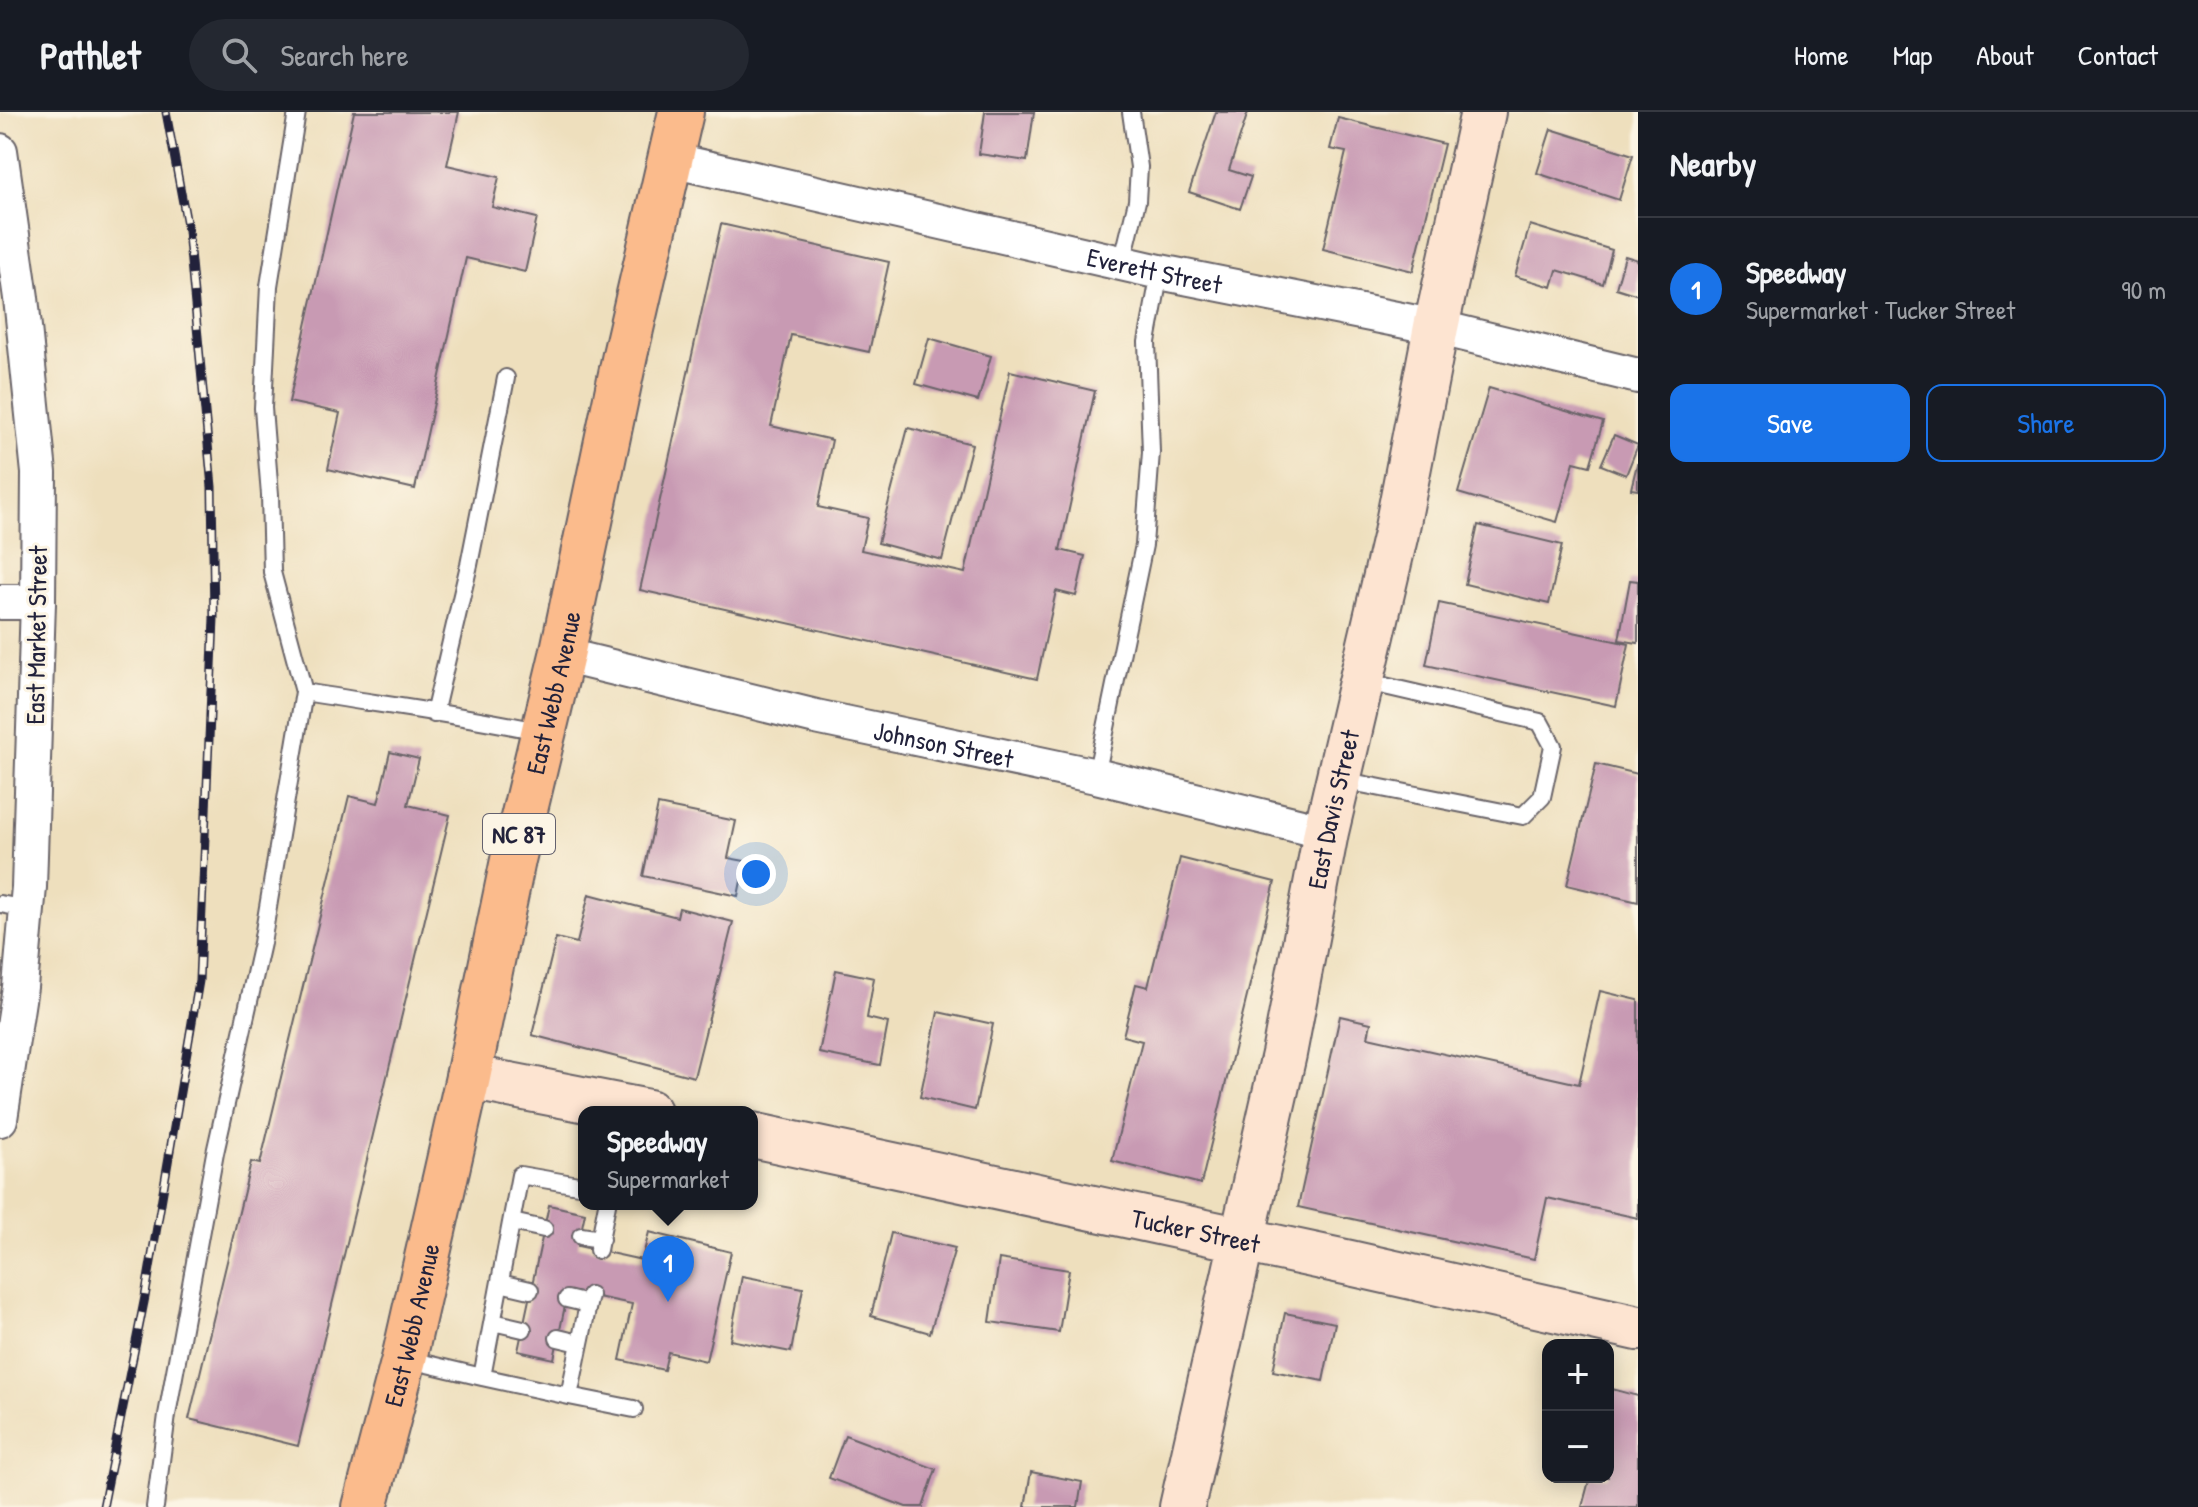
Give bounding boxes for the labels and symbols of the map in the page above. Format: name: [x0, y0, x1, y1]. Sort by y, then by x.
street label: Everett Street: [1084, 238, 1226, 302]
street label: East Market Street: [17, 544, 55, 725]
street label: East Webb Avenue: [517, 608, 588, 778]
street label: Johnson Street: [871, 712, 1018, 776]
street label: East Davis Street: [1298, 725, 1367, 892]
road number: NC 87: [483, 814, 555, 854]
your location: [736, 854, 776, 894]
street label: Tucker Street: [1129, 1199, 1264, 1261]
pin: 1: [642, 1236, 694, 1302]
street label: East Webb Avenue: [375, 1240, 447, 1410]

